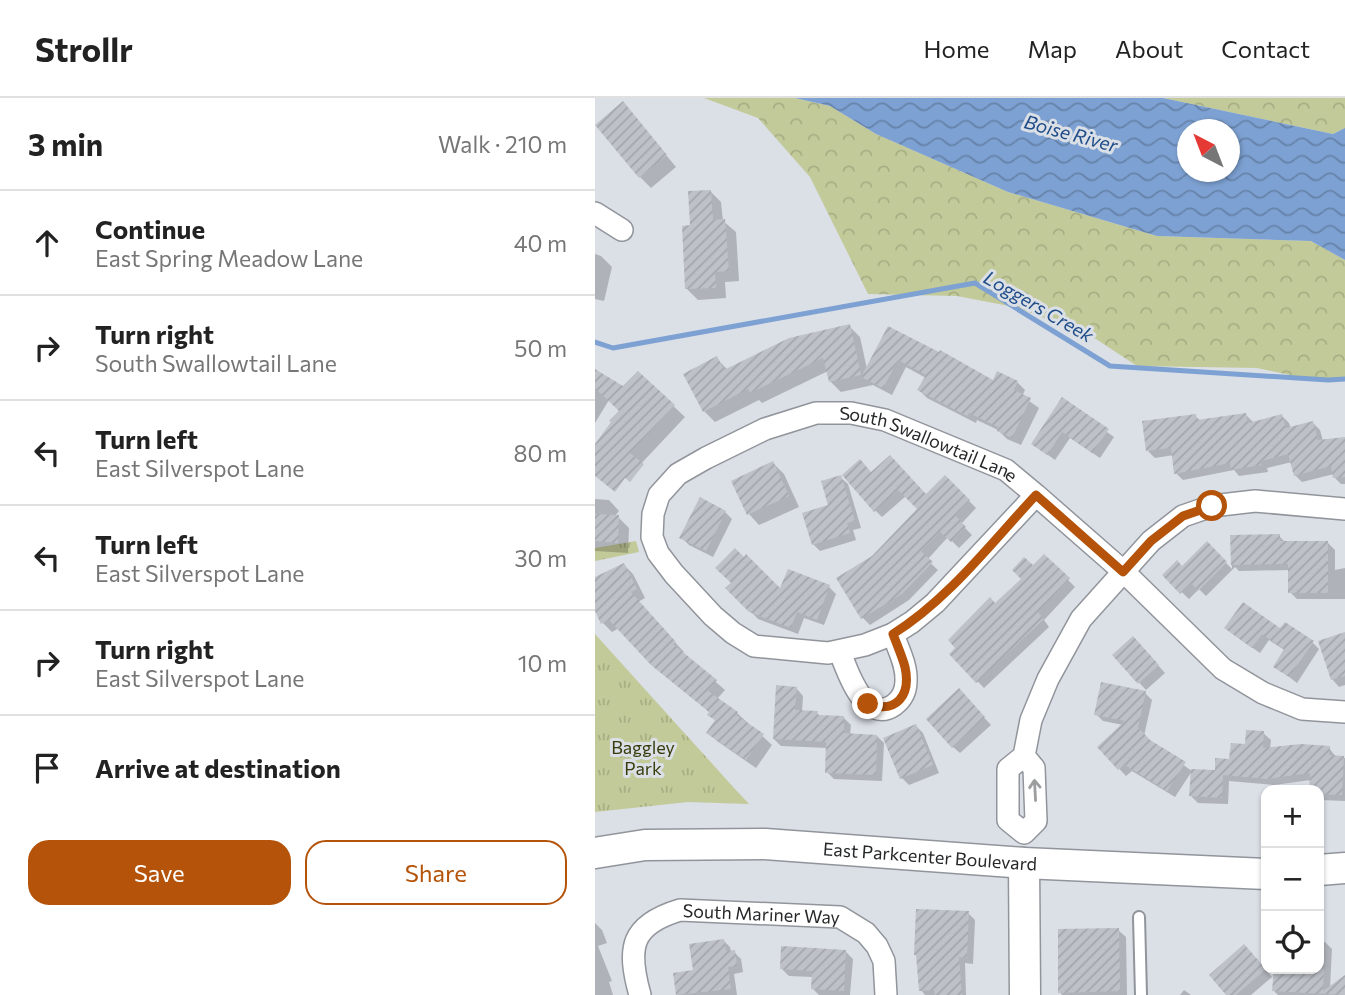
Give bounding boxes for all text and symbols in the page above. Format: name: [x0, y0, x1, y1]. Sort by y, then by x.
text: Strollr: [35, 28, 133, 69]
text: Home: [924, 34, 990, 63]
text: Map: [1028, 34, 1077, 63]
text: About: [1115, 34, 1183, 63]
text: Contact: [1221, 34, 1310, 63]
water label: Boise River: [1022, 110, 1122, 157]
north arrow: [1177, 119, 1240, 182]
text: 3 min: [28, 125, 103, 162]
text: Walk · 210 m: [438, 130, 567, 158]
text: Continue: [95, 213, 205, 244]
icon: ahead: [28, 224, 66, 262]
text: 40 m: [514, 229, 567, 257]
text: East Spring Meadow Lane: [95, 244, 363, 272]
water label: Loggers Creek: [980, 265, 1099, 347]
text: Turn right: [95, 318, 214, 349]
icon: right: [28, 329, 66, 367]
text: 50 m: [514, 334, 567, 362]
text: South Swallowtail Lane: [95, 349, 337, 377]
street label: South Swallowtail Lane: [839, 402, 1022, 486]
text: Turn left: [95, 423, 198, 454]
icon: left: [28, 434, 66, 472]
text: 80 m: [514, 439, 567, 467]
text: East Silverspot Lane: [95, 454, 304, 482]
route start: [1196, 490, 1227, 521]
text: Turn left: [95, 528, 198, 559]
icon: left: [28, 539, 66, 577]
text: 30 m: [514, 544, 567, 572]
text: East Silverspot Lane: [95, 559, 304, 587]
text: Turn right: [95, 633, 214, 664]
icon: right: [28, 644, 66, 682]
text: 10 m: [518, 649, 567, 677]
text: East Silverspot Lane: [95, 664, 304, 692]
route end: [852, 688, 883, 719]
park label: Baggley Park: [611, 736, 675, 779]
icon: arrive: [28, 749, 66, 787]
text: Arrive at destination: [95, 752, 341, 783]
one-way arrow: [1028, 778, 1041, 801]
map controls: [1261, 785, 1324, 974]
button: +: [1261, 785, 1324, 848]
street label: East Parkcenter Boulevard: [822, 837, 1037, 875]
button: Save: [28, 840, 291, 905]
button: Share: [305, 840, 567, 905]
button: −: [1261, 848, 1324, 911]
street label: South Mariner Way: [682, 899, 840, 928]
button: locate: [1261, 911, 1324, 974]

